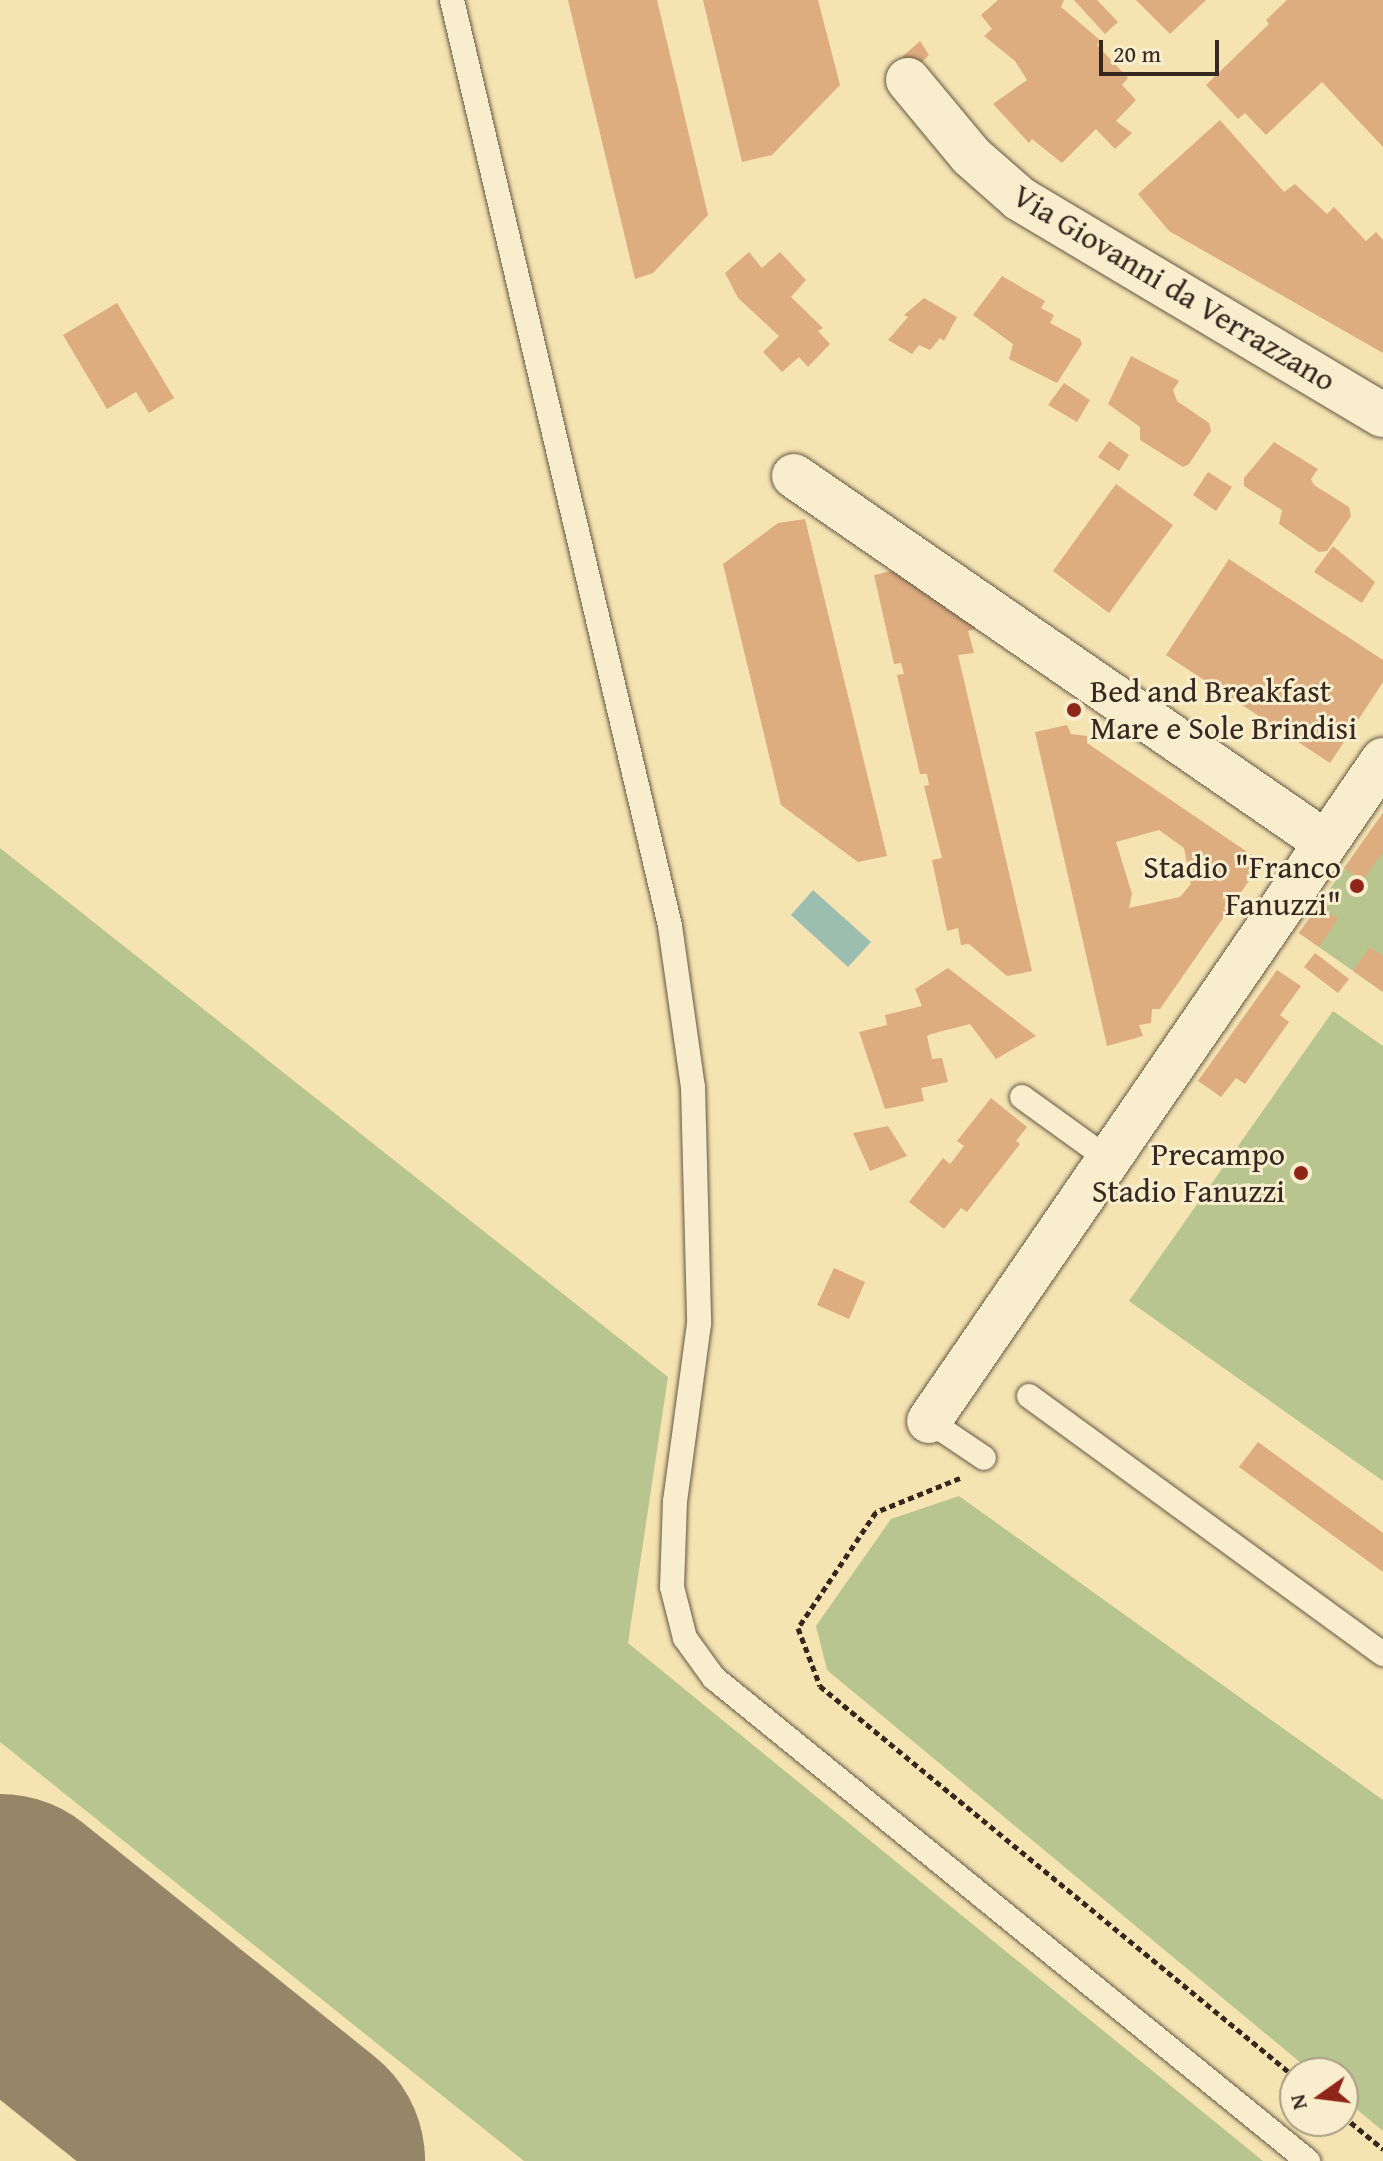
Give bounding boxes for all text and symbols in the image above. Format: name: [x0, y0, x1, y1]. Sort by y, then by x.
scale bar: [1103, 24, 1223, 74]
text: 20 m: [1113, 36, 1161, 71]
street label: Via Giovanni da Verrazzano: [1006, 176, 1342, 400]
place label: Bed and Breakfast Mare e Sole Brindisi: [1090, 673, 1357, 748]
marker: Bed and Breakfast Mare e Sole Brindisi: [1065, 701, 1083, 719]
place label: Stadio "Franco Fanuzzi": [1143, 849, 1341, 924]
marker: Stadio "Franco Fanuzzi": [1348, 877, 1366, 895]
place label: Precampo Stadio Fanuzzi: [1092, 1136, 1285, 1211]
marker: Precampo Stadio Fanuzzi: [1292, 1164, 1310, 1182]
north arrow: [1279, 2057, 1359, 2137]
text: N: [1280, 2091, 1315, 2113]

